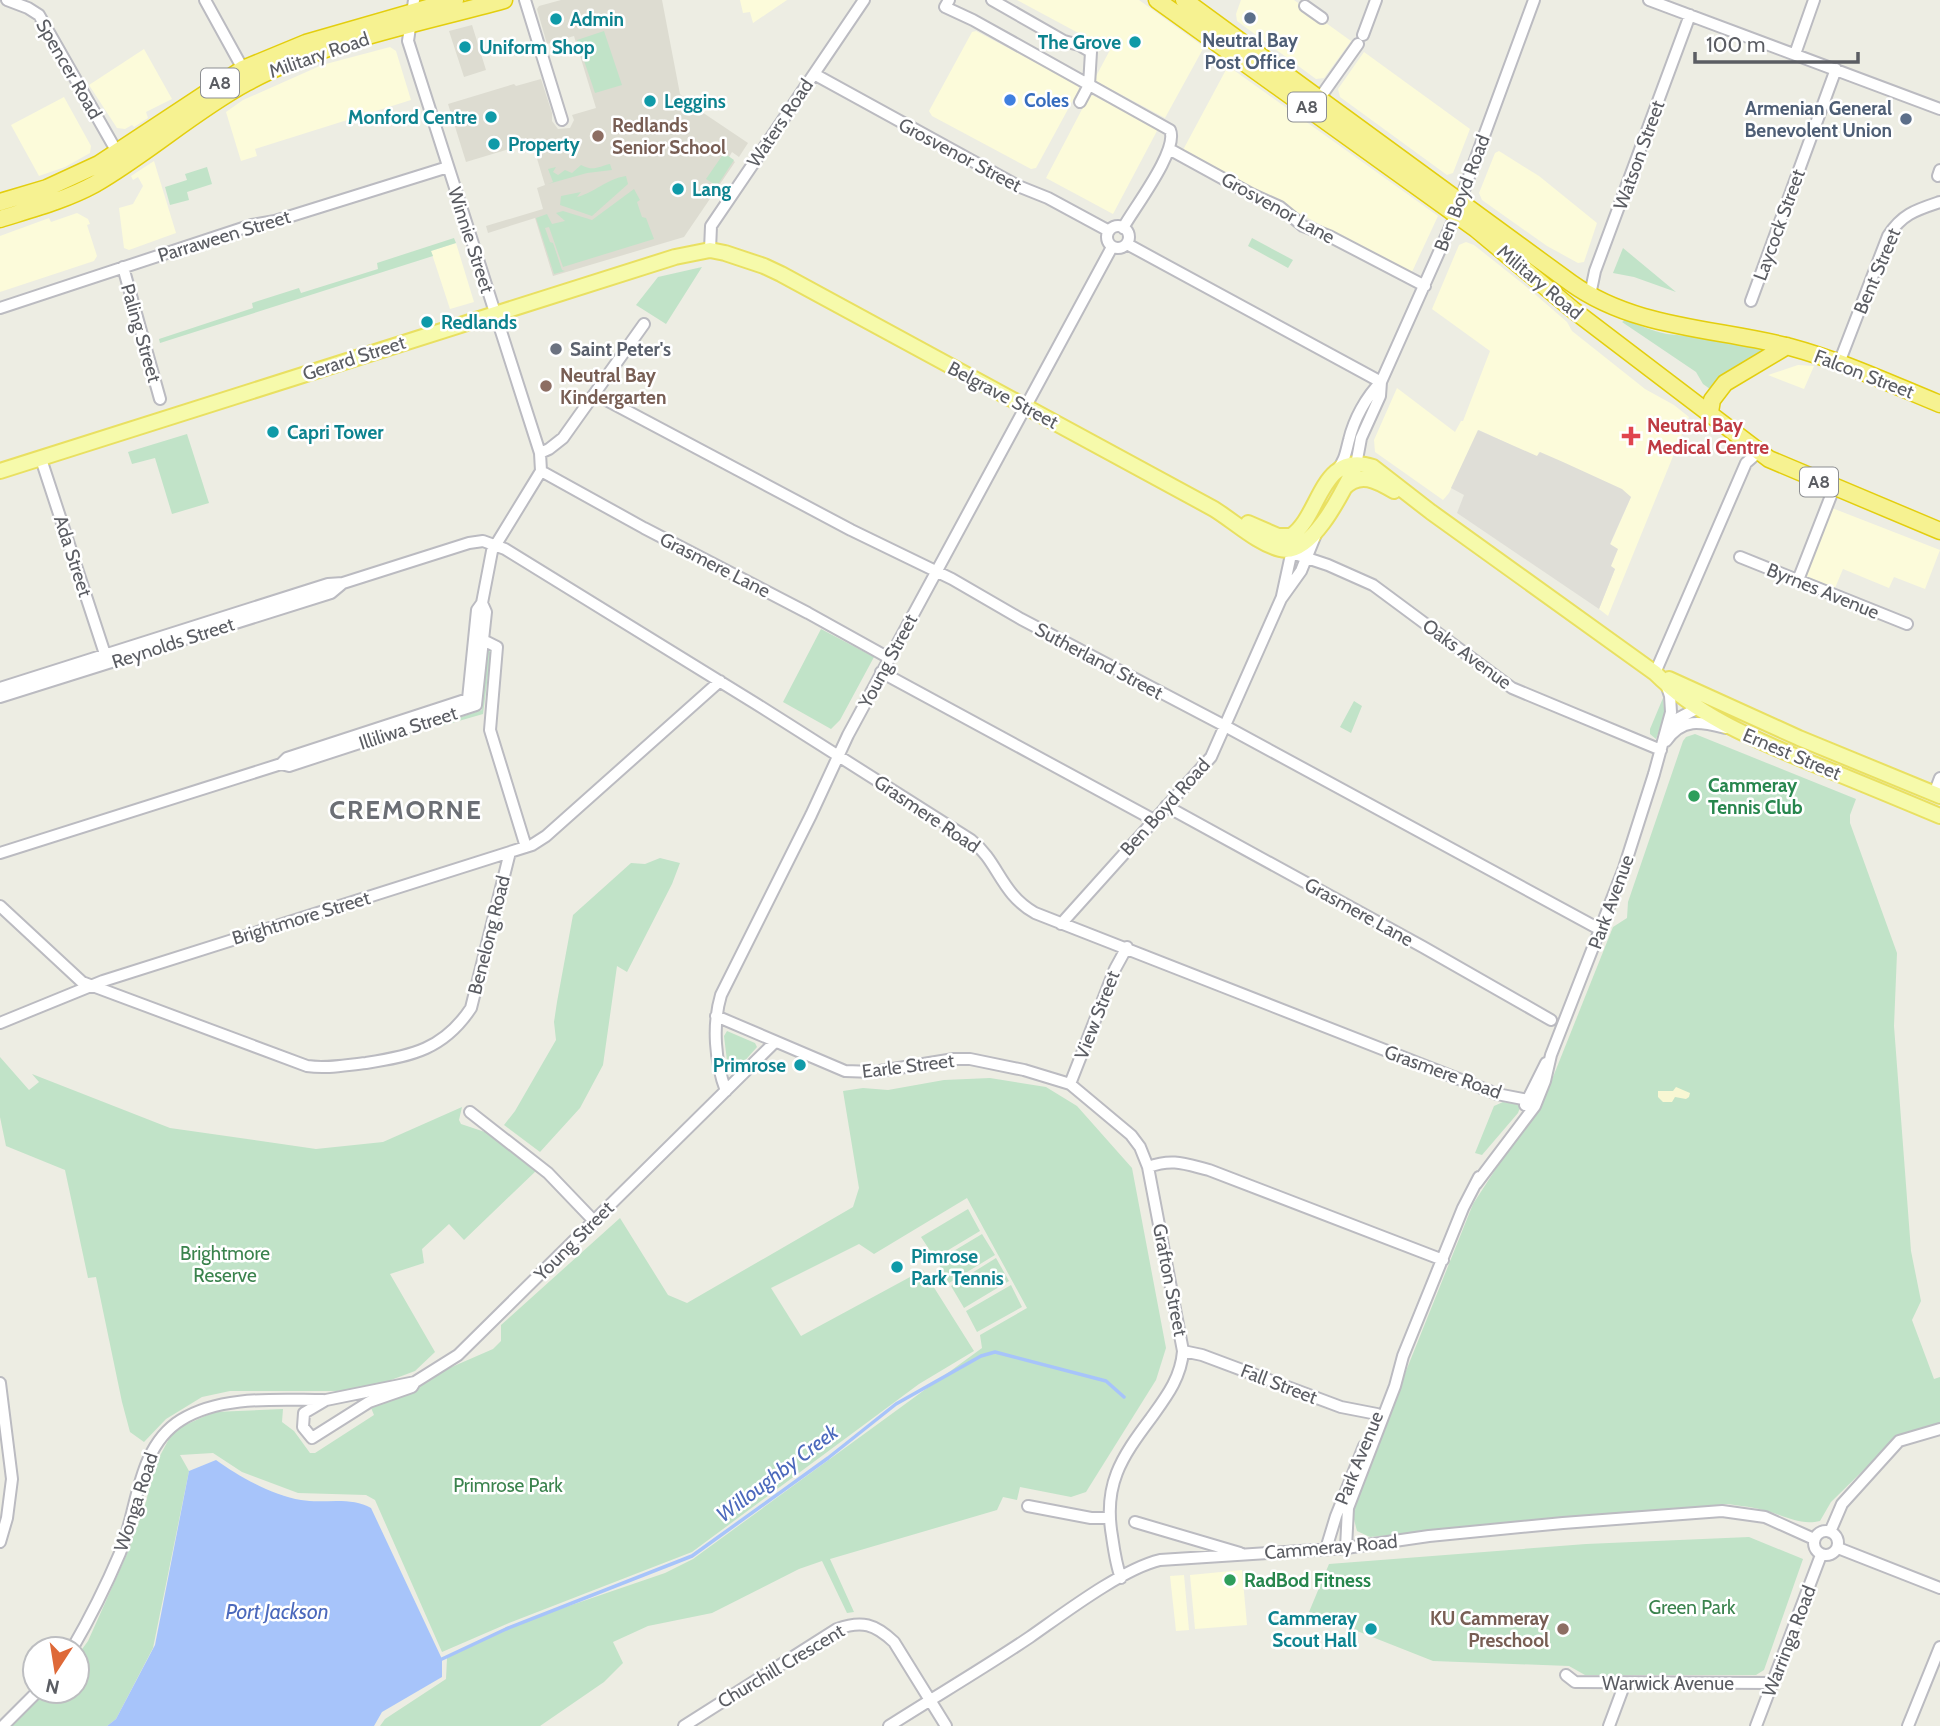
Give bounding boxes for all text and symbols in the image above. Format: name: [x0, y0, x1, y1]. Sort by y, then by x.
place label: Admin: [570, 8, 624, 31]
marker: Neutral Bay Post Office: [1242, 10, 1258, 26]
marker: Admin: [548, 11, 564, 27]
street label: Spencer Road: [31, 15, 107, 123]
scale bar: [1695, 21, 1858, 65]
street label: Military Road: [266, 27, 372, 83]
place label: Neutral Bay Post Office: [1202, 29, 1299, 74]
place label: The Grove: [1038, 31, 1121, 54]
text: 100 m: [1706, 32, 1765, 57]
marker: The Grove: [1127, 34, 1143, 50]
place label: Uniform Shop: [479, 36, 595, 59]
marker: Uniform Shop: [457, 39, 473, 55]
road number: A8: [201, 68, 239, 98]
street label: Waters Road: [742, 74, 818, 172]
place label: Coles: [1024, 89, 1069, 112]
place label: Leggins: [664, 90, 726, 113]
marker: Coles: [1002, 92, 1018, 108]
road number: A8: [1288, 92, 1326, 122]
marker: Leggins: [642, 93, 658, 109]
street label: Watson Street: [1609, 97, 1670, 213]
place label: Armenian General Benevolent Union: [1744, 97, 1892, 142]
place label: Monford Centre: [348, 106, 477, 129]
marker: Monford Centre: [483, 109, 499, 125]
marker: Armenian General Benevolent Union: [1898, 111, 1914, 127]
street label: Grosvenor Street: [895, 113, 1026, 197]
place label: Redlands Senior School: [612, 114, 726, 159]
marker: Redlands Senior School: [590, 128, 606, 144]
street label: Ben Boyd Road: [1429, 131, 1495, 255]
place label: Property: [508, 133, 581, 156]
marker: Property: [486, 136, 502, 152]
street label: Laycock Street: [1748, 166, 1810, 284]
street label: Grosvenor Lane: [1217, 167, 1339, 249]
place label: Lang: [692, 178, 731, 201]
marker: Lang: [670, 181, 686, 197]
street label: Winnie Street: [443, 184, 499, 296]
street label: Parraween Street: [155, 205, 294, 267]
street label: Bent Street: [1849, 224, 1906, 317]
street label: Military Road: [1493, 240, 1587, 324]
street label: Paling Street: [116, 281, 166, 385]
place label: Redlands: [441, 311, 517, 334]
marker: Redlands: [419, 314, 435, 330]
street label: Gerard Street: [300, 330, 409, 385]
place label: Saint Peter's: [570, 338, 671, 361]
marker: Saint Peter's: [548, 341, 564, 357]
street label: Falcon Street: [1811, 344, 1918, 404]
street label: Belgrave Street: [944, 356, 1063, 434]
place label: Neutral Bay Kindergarten: [560, 364, 666, 409]
marker: Neutral Bay Kindergarten: [538, 378, 554, 394]
place label: Neutral Bay Medical Centre: [1647, 414, 1769, 459]
place label: Capri Tower: [287, 421, 384, 444]
marker: Capri Tower: [265, 424, 281, 440]
marker: Neutral Bay Medical Centre: [1621, 426, 1641, 446]
road number: A8: [1800, 468, 1838, 496]
street label: Ada Street: [49, 512, 97, 600]
street label: Grasmere Lane: [656, 527, 774, 603]
street label: Byrnes Avenue: [1763, 558, 1883, 624]
street label: Young Street: [853, 610, 923, 713]
street label: Reynolds Street: [109, 612, 238, 674]
street label: Oaks Avenue: [1418, 614, 1516, 694]
street label: Sutherland Street: [1031, 618, 1167, 705]
street label: Illiliwa Street: [356, 701, 461, 755]
street label: Ernest Street: [1740, 723, 1845, 785]
street label: Ben Boyd Road: [1115, 754, 1215, 860]
street label: Grasmere Road: [870, 770, 984, 858]
place label: Cammeray Tennis Club: [1708, 774, 1803, 819]
marker: Cammeray Tennis Club: [1686, 788, 1702, 804]
district label: CREMORNE: [329, 794, 483, 826]
street label: Park Avenue: [1583, 851, 1639, 952]
street label: Benelong Road: [463, 873, 515, 997]
street label: Grasmere Lane: [1301, 873, 1418, 951]
street label: Brightmore Street: [229, 886, 373, 950]
street label: View Street: [1070, 967, 1125, 1063]
street label: Grasmere Road: [1381, 1040, 1505, 1104]
street label: Earle Street: [861, 1049, 956, 1083]
place label: Primrose: [713, 1054, 786, 1077]
marker: Primrose: [792, 1057, 808, 1073]
street label: Young Street: [529, 1196, 619, 1286]
street label: Grafton Street: [1148, 1222, 1192, 1339]
park label: Brightmore Reserve: [180, 1242, 270, 1287]
place label: Pimrose Park Tennis: [911, 1245, 1004, 1290]
marker: Pimrose Park Tennis: [889, 1259, 905, 1275]
street label: Fall Street: [1238, 1359, 1321, 1409]
street label: Park Avenue: [1330, 1408, 1388, 1508]
water label: Willoughby Creek: [711, 1419, 844, 1527]
street label: Wonga Road: [109, 1450, 163, 1554]
park label: Primrose Park: [453, 1474, 563, 1497]
street label: Cammeray Road: [1263, 1530, 1399, 1564]
place label: RadBod Fitness: [1244, 1569, 1371, 1592]
marker: RadBod Fitness: [1222, 1572, 1238, 1588]
street label: Warringa Road: [1757, 1582, 1821, 1700]
park label: Green Park: [1648, 1596, 1736, 1619]
water label: Port Jackson: [225, 1599, 329, 1624]
place label: Cammeray Scout Hall: [1268, 1607, 1358, 1652]
place label: KU Cammeray Preschool: [1430, 1607, 1550, 1652]
street label: Churchill Crescent: [713, 1619, 849, 1713]
marker: Cammeray Scout Hall: [1363, 1621, 1379, 1637]
marker: KU Cammeray Preschool: [1555, 1621, 1571, 1637]
north arrow: [21, 1635, 91, 1705]
street label: Warwick Avenue: [1602, 1672, 1734, 1695]
text: N: [44, 1673, 62, 1699]

